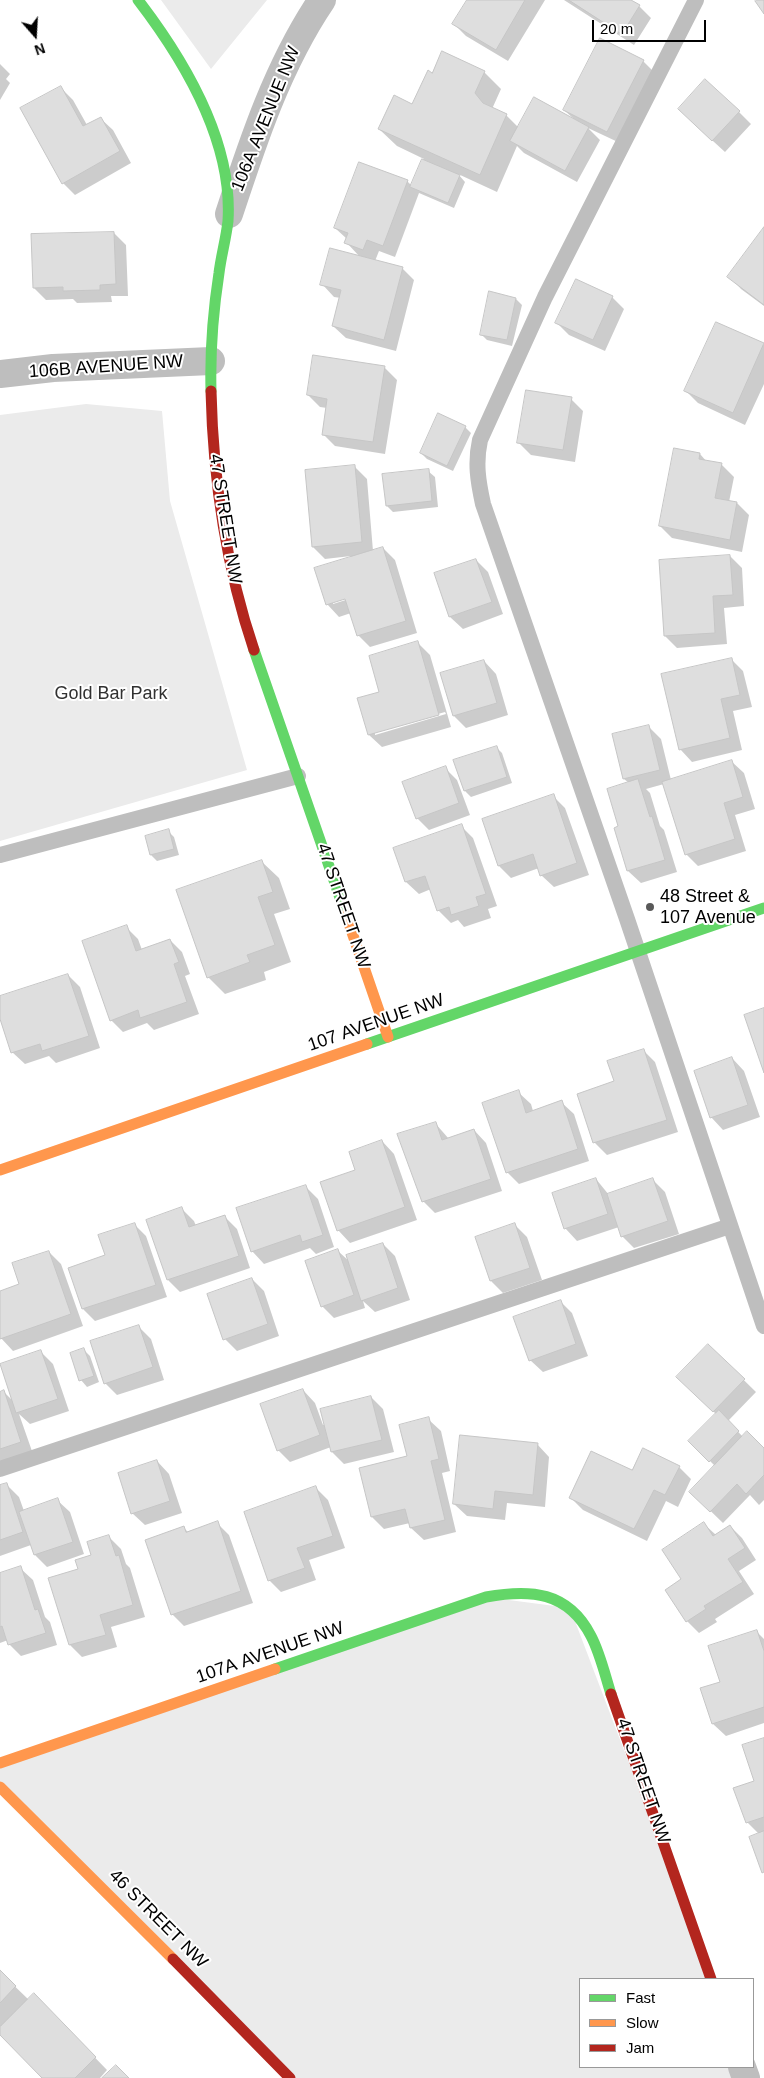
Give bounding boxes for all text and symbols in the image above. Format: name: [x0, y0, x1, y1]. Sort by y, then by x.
north arrow: [10, 10, 60, 60]
scale bar: [594, 10, 708, 42]
text: 20 m: [600, 20, 633, 37]
text: N: [32, 40, 47, 58]
street label: 106A AVENUE NW: [227, 43, 305, 195]
street label: 106B AVENUE NW: [28, 351, 184, 383]
street label: 47 STREET NW: [204, 453, 246, 585]
park label: Gold Bar Park: [54, 683, 168, 705]
street label: 47 STREET NW: [311, 841, 375, 971]
place label: 48 Street & 107 Avenue: [660, 886, 756, 929]
marker: 48 Street & 107 Avenue: [644, 901, 656, 913]
street label: 107 AVENUE NW: [305, 990, 447, 1056]
street label: 107A AVENUE NW: [193, 1618, 347, 1688]
street label: 47 STREET NW: [611, 1716, 675, 1846]
street label: 46 STREET NW: [104, 1865, 212, 1973]
legend: [579, 1978, 754, 2068]
text: Fast: [626, 1989, 655, 2006]
text: Slow: [626, 2014, 659, 2031]
text: Jam: [626, 2039, 654, 2056]

